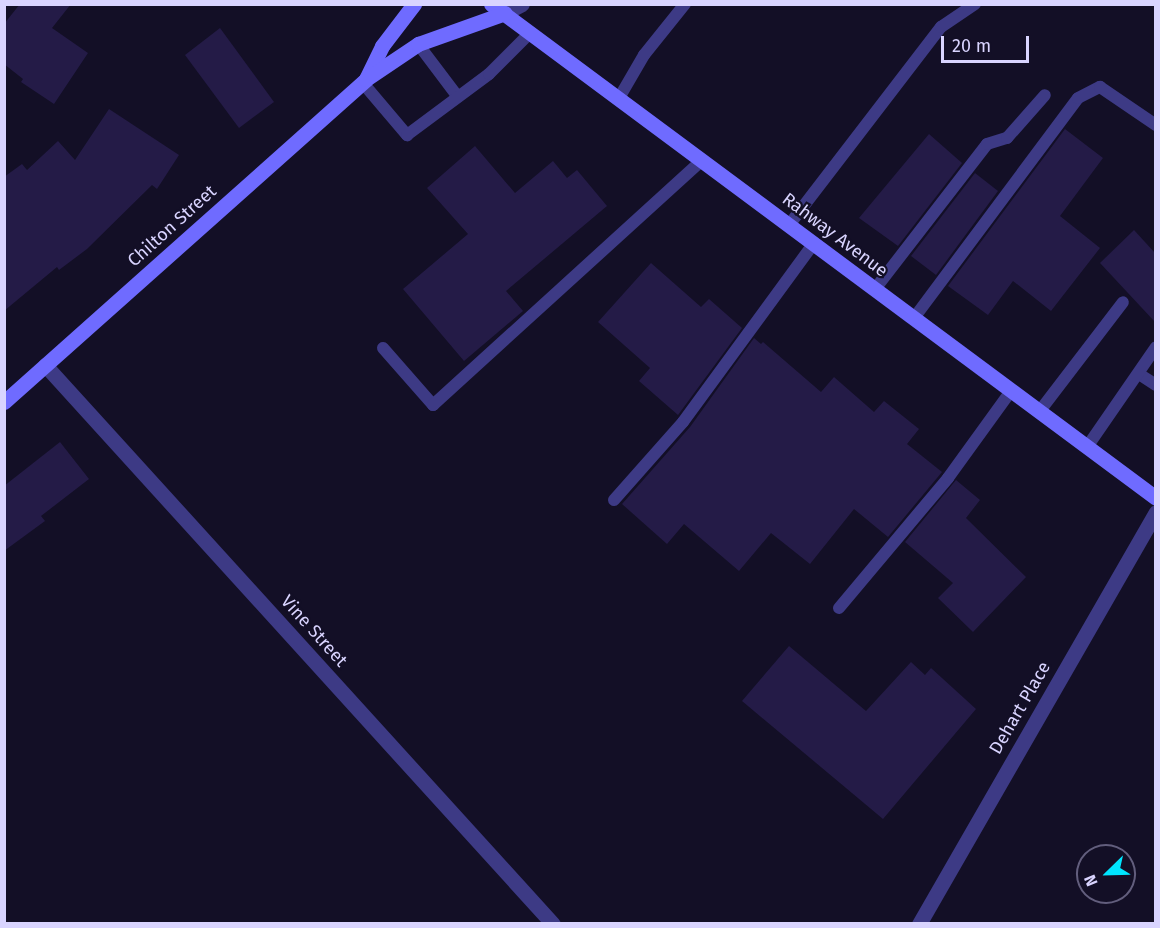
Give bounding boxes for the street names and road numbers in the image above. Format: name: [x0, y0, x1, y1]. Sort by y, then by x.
street label: Chilton Street: [123, 181, 221, 271]
street label: Rahway Avenue: [778, 188, 892, 282]
street label: Vine Street: [276, 591, 352, 671]
street label: Dehart Place: [985, 658, 1055, 758]

